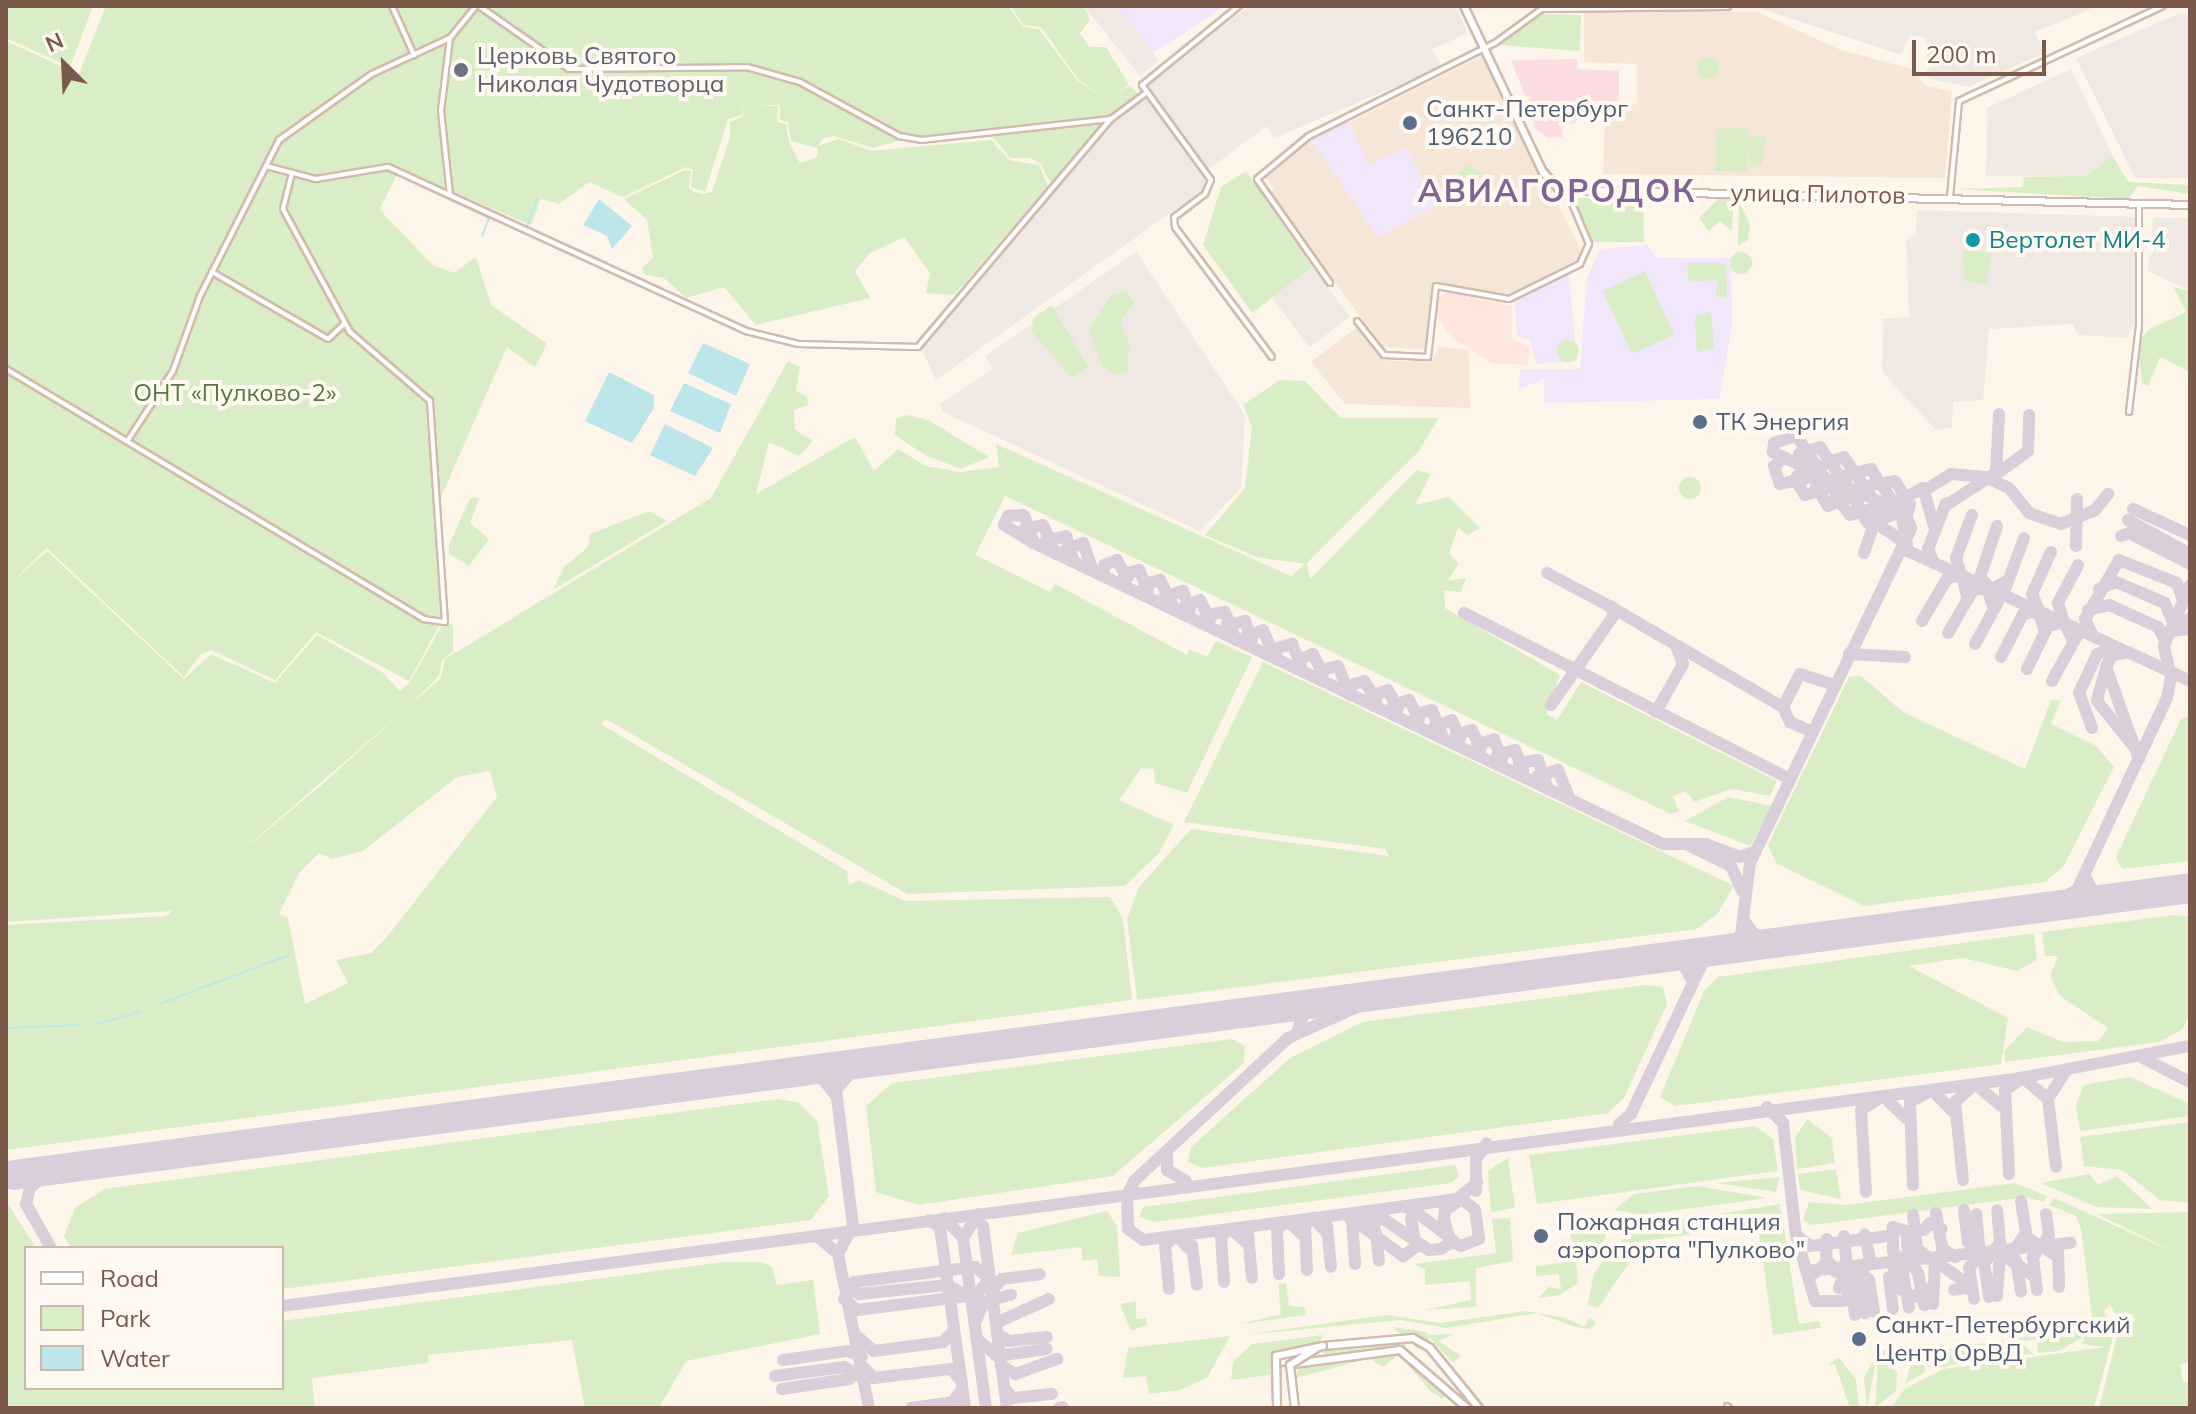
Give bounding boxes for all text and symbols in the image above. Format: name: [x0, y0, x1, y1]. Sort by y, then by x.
north arrow: [24, 24, 104, 104]
scale bar: [1916, 24, 2050, 74]
text: N: [41, 26, 68, 58]
text: 200 m: [1926, 39, 1997, 69]
place label: Церковь Святого Николая Чудотворца: [477, 42, 724, 98]
marker: Церковь Святого Николая Чудотворца: [452, 61, 470, 79]
place label: Санкт-Петербург 196210: [1426, 95, 1628, 151]
marker: Санкт-Петербург 196210: [1401, 114, 1419, 132]
district label: АВИАГОРОДОК: [1418, 171, 1696, 209]
street label: улица Пилотов: [1730, 178, 1906, 210]
place label: Вертолет МИ-4: [1989, 226, 2166, 254]
marker: Вертолет МИ-4: [1964, 231, 1982, 249]
park label: ОНТ «Пулково-2»: [134, 379, 336, 407]
place label: ТК Энергия: [1716, 408, 1850, 436]
marker: ТК Энергия: [1691, 413, 1709, 431]
place label: Пожарная станция аэропорта "Пулково": [1557, 1208, 1805, 1264]
marker: Пожарная станция аэропорта "Пулково": [1532, 1227, 1550, 1245]
legend: [24, 1246, 284, 1390]
text: Road: [100, 1263, 159, 1293]
text: Park: [100, 1303, 151, 1333]
place label: Санкт-Петербургский Центр ОрВД: [1875, 1311, 2130, 1367]
marker: Санкт-Петербургский Центр ОрВД: [1850, 1330, 1868, 1348]
text: Water: [100, 1343, 170, 1373]

